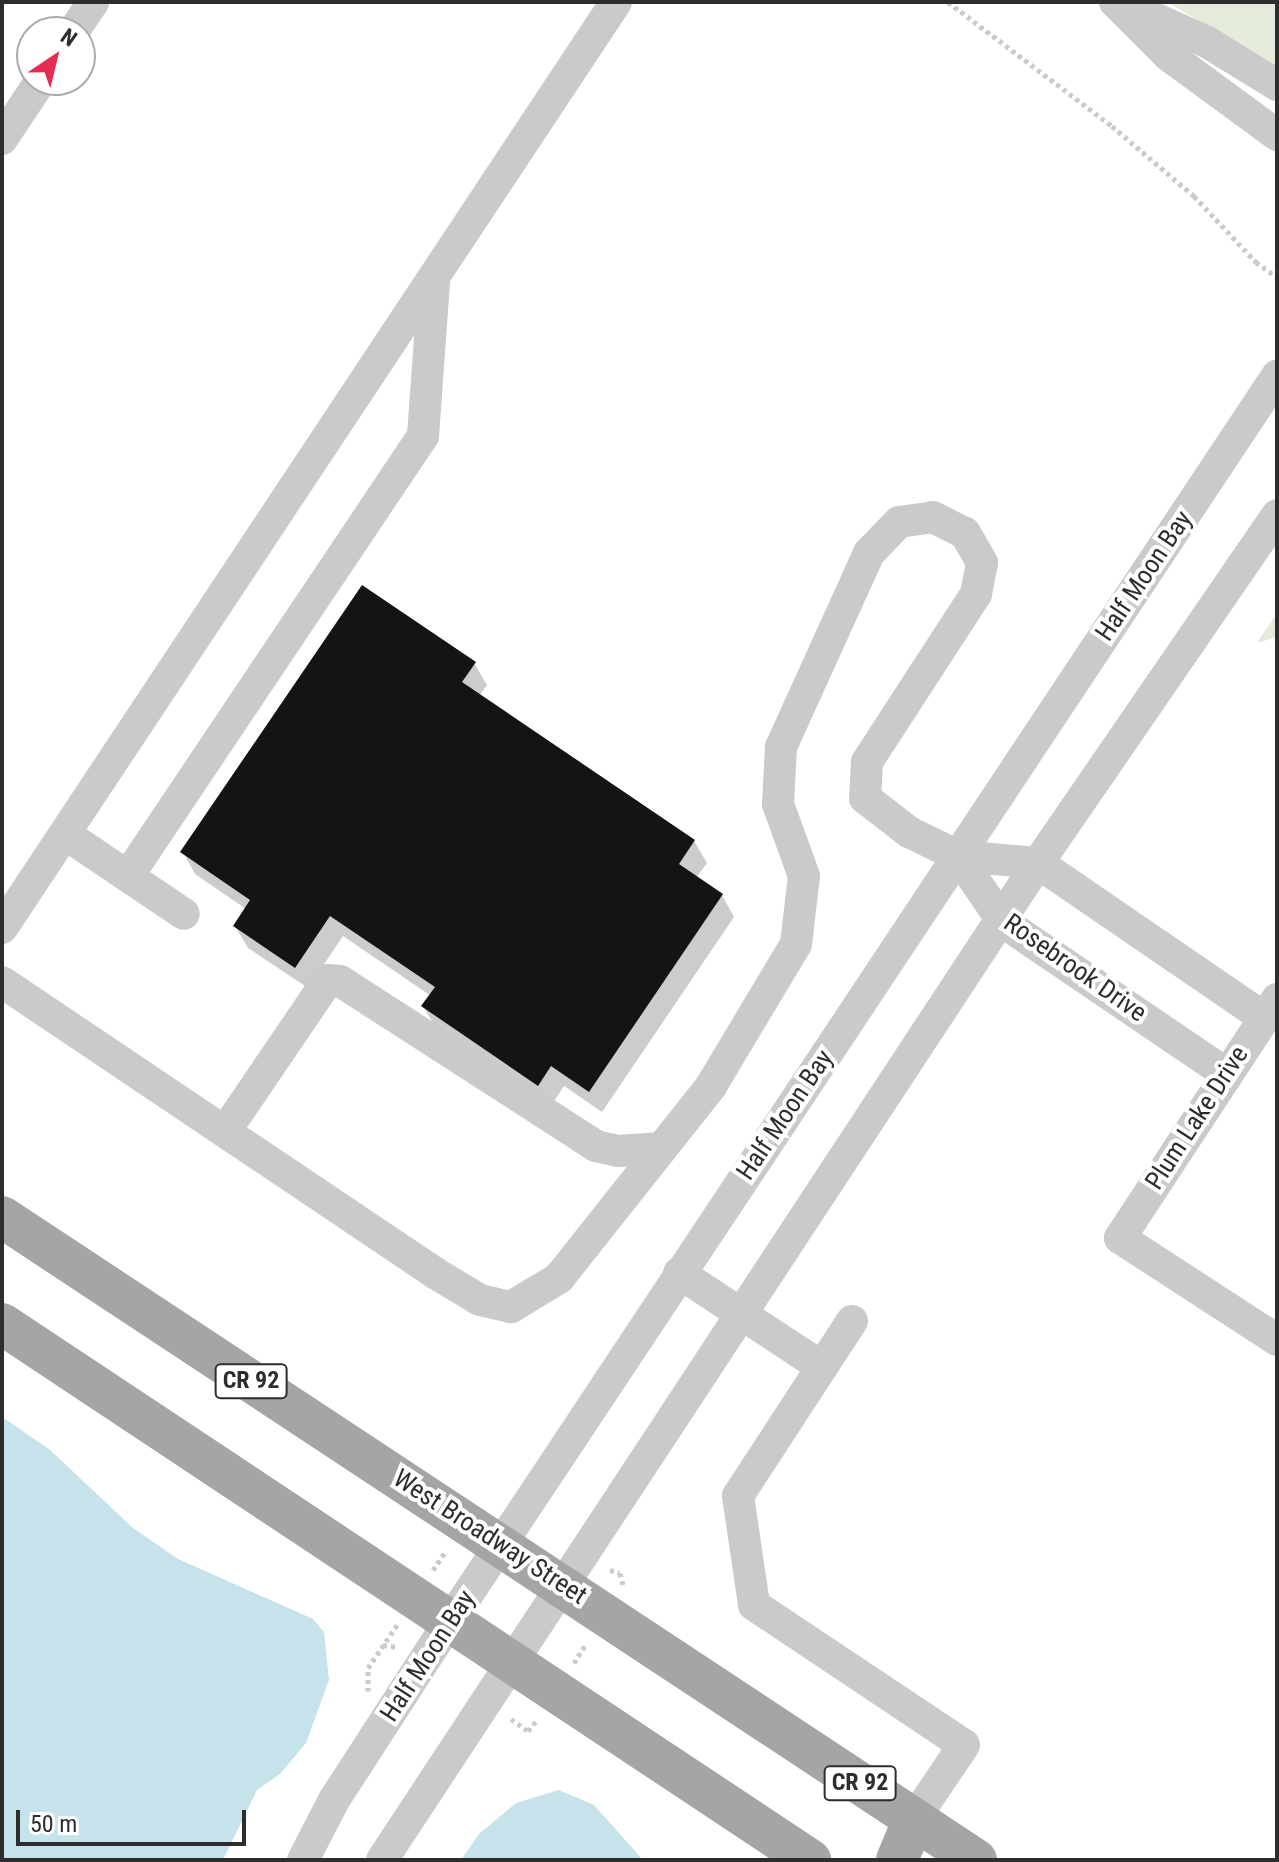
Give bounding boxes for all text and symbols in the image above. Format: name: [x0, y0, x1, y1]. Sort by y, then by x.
north arrow: [16, 16, 96, 96]
text: N: [56, 23, 82, 52]
street label: Half Moon Bay: [1089, 505, 1199, 647]
street label: Rosebrook Drive: [998, 907, 1152, 1029]
street label: Plum Lake Drive: [1139, 1040, 1255, 1196]
street label: Half Moon Bay: [730, 1044, 840, 1186]
road number: CR 92: [213, 1361, 289, 1401]
street label: West Broadway Street: [387, 1463, 593, 1611]
street label: Half Moon Bay: [374, 1584, 482, 1728]
road number: CR 92: [822, 1763, 898, 1803]
scale bar: [20, 1794, 250, 1844]
text: 50 m: [30, 1810, 77, 1838]

